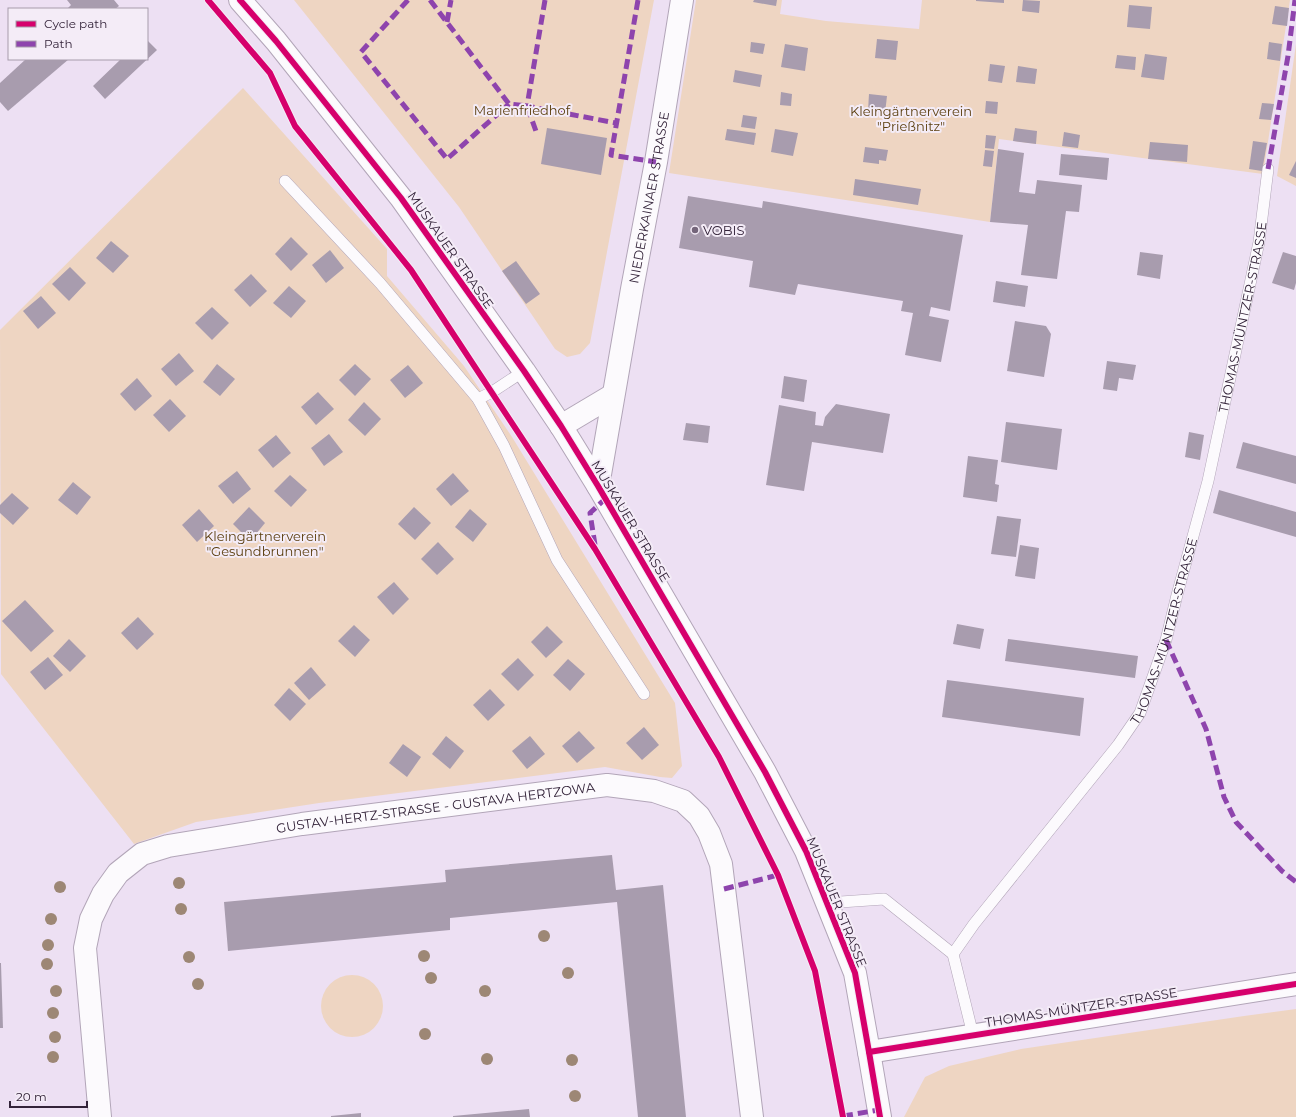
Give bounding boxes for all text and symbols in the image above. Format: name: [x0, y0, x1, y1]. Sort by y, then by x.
legend: [8, 8, 148, 60]
text: Cycle path: [44, 16, 107, 31]
text: Path: [44, 36, 73, 51]
park label: Marienfriedhof: [474, 102, 571, 118]
park label: Kleingärtnerverein "Prießnitz": [850, 103, 972, 134]
street label: NIEDERKAINAER STRASSE: [625, 110, 672, 285]
street label: MUSKAUER STRASSE: [405, 188, 497, 312]
street label: THOMAS-MÜNTZER-STRASSE: [1215, 221, 1269, 414]
place label: VOBIS: [703, 222, 744, 238]
marker: VOBIS: [690, 225, 700, 235]
street label: MUSKAUER STRASSE: [588, 457, 674, 585]
park label: Kleingärtnerverein "Gesundbrunnen": [204, 528, 326, 559]
street label: THOMAS-MÜNTZER-STRASSE: [1127, 536, 1200, 727]
street label: GUSTAV-HERTZ-STRASSE - GUSTAVA HERTZOWA: [275, 779, 597, 836]
street label: MUSKAUER STRASSE: [803, 834, 871, 970]
street label: THOMAS-MÜNTZER-STRASSE: [984, 984, 1178, 1030]
scale bar: [10, 1083, 87, 1109]
text: 20 m: [16, 1089, 47, 1104]

